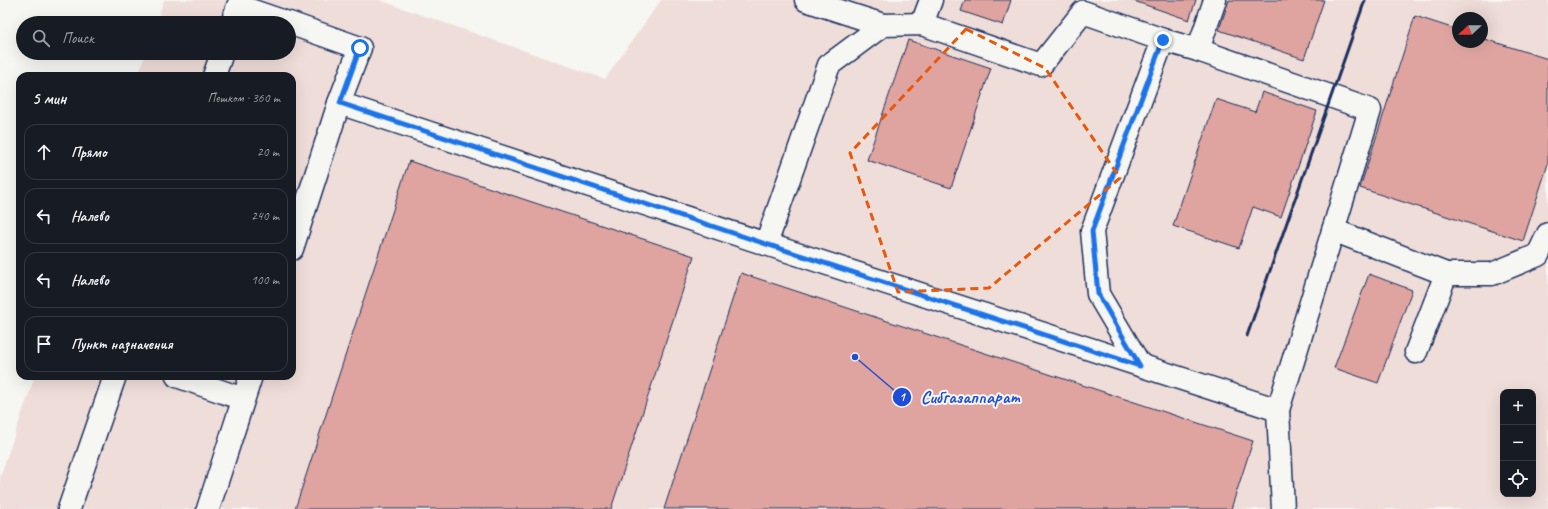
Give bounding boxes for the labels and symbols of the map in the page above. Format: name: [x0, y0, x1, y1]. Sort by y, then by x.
north arrow: [1452, 12, 1488, 48]
route end: [1154, 31, 1172, 49]
route start: [351, 39, 369, 57]
callout: Сибгазаппарат: [892, 382, 1027, 412]
text: Сибгазаппарат: [921, 386, 1021, 408]
text: 1: [899, 389, 906, 405]

